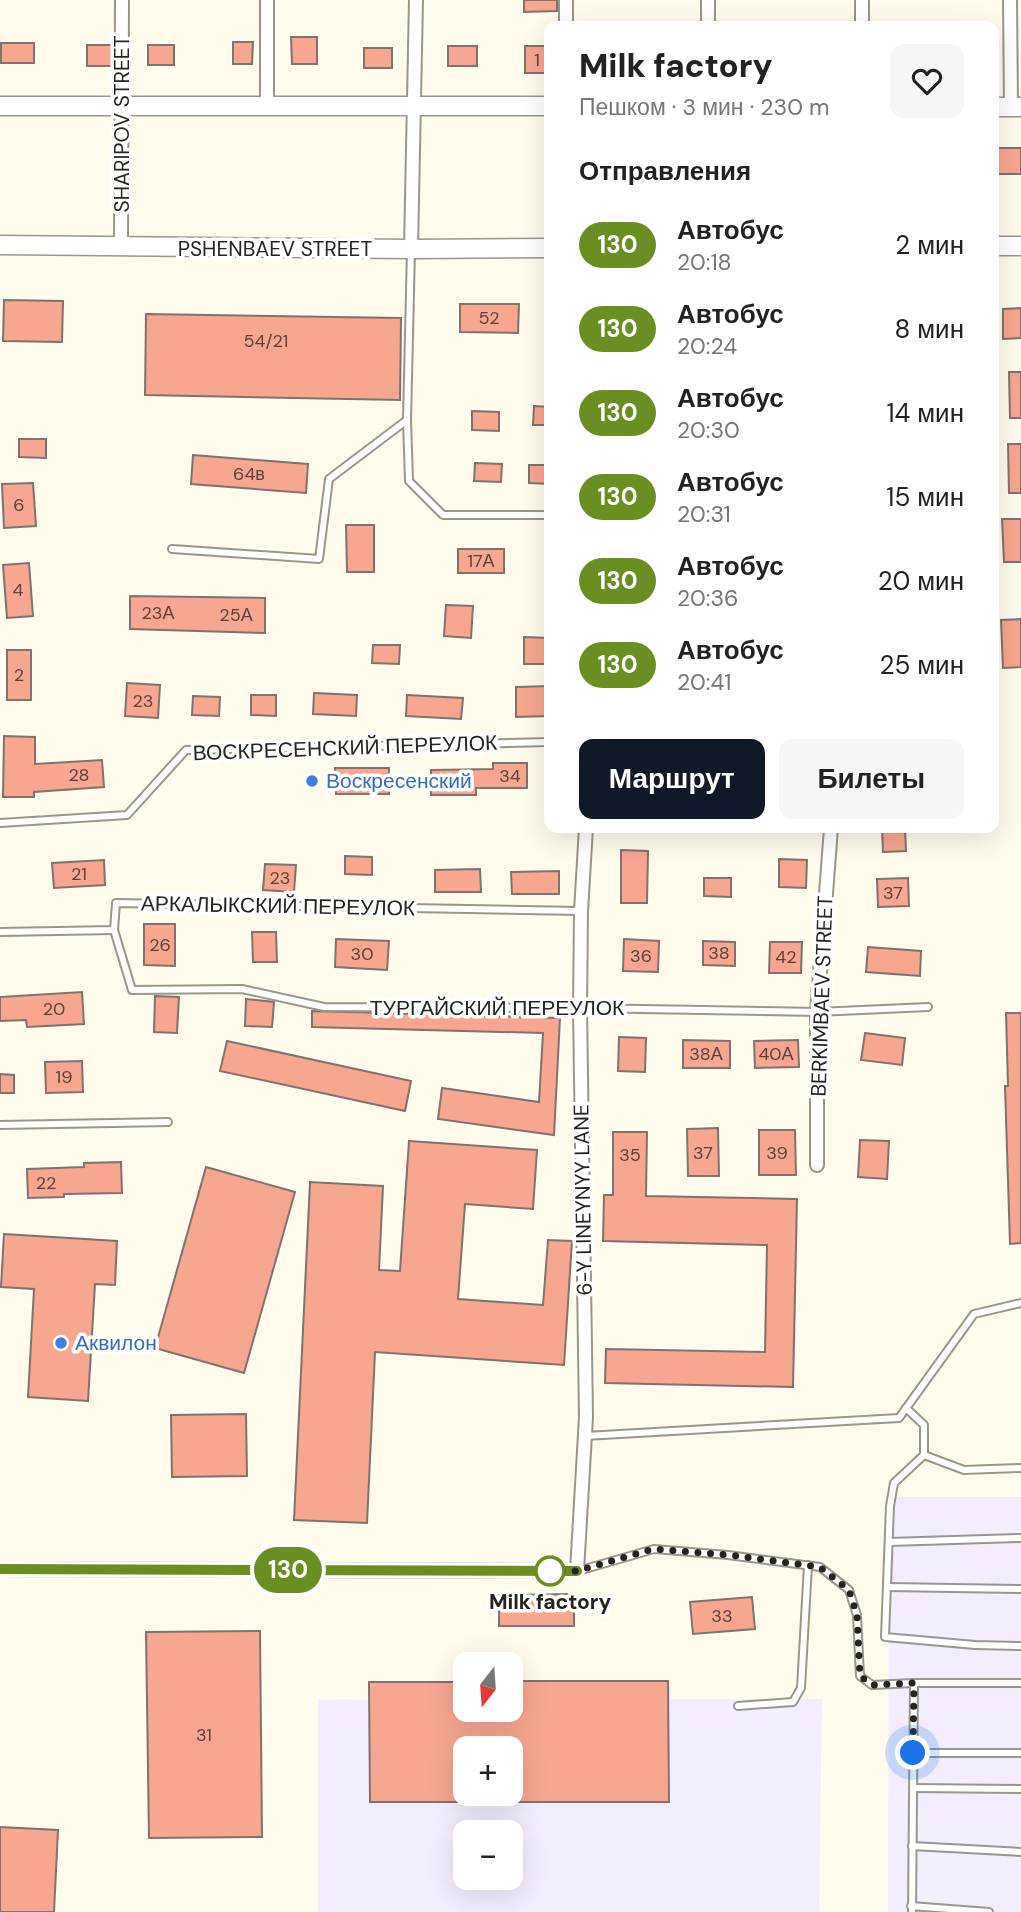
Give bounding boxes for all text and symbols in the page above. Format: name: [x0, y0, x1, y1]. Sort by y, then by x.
street label: SHARIPOV STREET: [108, 35, 136, 212]
text: Milk factory: [579, 44, 773, 87]
button: heart: [890, 44, 964, 118]
house number: 1: [534, 48, 540, 72]
text: Пешком · 3 мин · 230 m: [579, 92, 830, 122]
text: Отправления: [579, 154, 751, 188]
text: Автобус: [677, 213, 784, 247]
text: 2 мин: [895, 228, 964, 262]
text: 130: [597, 229, 638, 260]
street label: PSHENBAEV STREET: [178, 235, 372, 263]
text: 20:18: [677, 247, 732, 277]
text: Автобус: [677, 297, 784, 331]
house number: 52: [478, 306, 500, 330]
text: 8 мин: [895, 312, 964, 346]
text: 130: [597, 313, 638, 344]
house number: 54/21: [244, 329, 288, 353]
text: 20:24: [677, 331, 737, 361]
text: Автобус: [677, 381, 784, 415]
text: 14 мин: [886, 396, 964, 430]
text: 130: [597, 397, 638, 428]
text: 20:30: [677, 415, 740, 445]
house number: 64в: [233, 462, 265, 486]
text: Автобус: [677, 465, 784, 499]
text: 15 мин: [886, 480, 964, 514]
text: 130: [597, 481, 638, 512]
house number: 6: [13, 493, 25, 517]
text: 20:31: [677, 499, 731, 529]
house number: 17А: [467, 549, 495, 573]
text: Автобус: [677, 549, 784, 583]
text: 20 мин: [878, 564, 964, 598]
text: 130: [597, 565, 638, 596]
house number: 4: [13, 578, 24, 602]
text: 20:36: [677, 583, 738, 613]
house number: 23А: [141, 601, 175, 625]
house number: 25А: [219, 603, 253, 627]
text: Автобус: [677, 633, 784, 667]
text: 25 мин: [879, 648, 964, 682]
text: 130: [597, 649, 638, 680]
house number: 2: [14, 663, 24, 687]
text: 20:41: [677, 667, 732, 697]
house number: 23: [132, 689, 154, 713]
street label: ВОСКРЕСЕНСКИЙ ПЕРЕУЛОК: [192, 729, 498, 767]
button: Маршрут: [579, 739, 765, 819]
button: Билеты: [779, 739, 964, 819]
house number: 28: [68, 763, 90, 787]
house number: 34: [499, 764, 521, 788]
place label: Воскресенский: [326, 767, 472, 795]
marker: Воскресенский: [304, 773, 320, 789]
house number: 21: [71, 862, 87, 886]
house number: 23: [269, 866, 291, 890]
house number: 37: [883, 881, 903, 905]
street label: АРКАЛЫКСКИЙ ПЕРЕУЛОК: [141, 890, 416, 922]
street label: BERKIMBAEV STREET: [804, 895, 840, 1097]
house number: 26: [149, 933, 171, 957]
house number: 38: [708, 941, 730, 965]
house number: 30: [351, 942, 373, 966]
house number: 36: [630, 944, 652, 968]
house number: 42: [775, 945, 797, 969]
street label: ТУРГАЙСКИЙ ПЕРЕУЛОК: [370, 994, 625, 1022]
house number: 20: [43, 997, 65, 1021]
house number: 38А: [689, 1042, 723, 1066]
house number: 40А: [758, 1042, 794, 1066]
house number: 19: [56, 1065, 72, 1089]
street label: 6-Y LINEYNYY LANE: [567, 1104, 599, 1296]
house number: 37: [693, 1141, 713, 1165]
house number: 39: [766, 1141, 788, 1165]
house number: 35: [619, 1143, 641, 1167]
house number: 22: [36, 1171, 56, 1195]
place label: Аквилон: [75, 1329, 157, 1357]
marker: Аквилон: [53, 1335, 69, 1351]
line badge: 130: [248, 1547, 328, 1593]
text: 130: [268, 1554, 308, 1585]
marker: Milk factory: [535, 1556, 565, 1586]
place label: Milk factory: [489, 1588, 611, 1616]
house number: 33: [711, 1604, 733, 1628]
north arrow: [453, 1652, 523, 1722]
map controls: [453, 1652, 523, 1890]
house number: 31: [196, 1723, 212, 1747]
your location: [895, 1735, 930, 1770]
button: +: [453, 1736, 523, 1806]
button: −: [453, 1820, 523, 1890]

